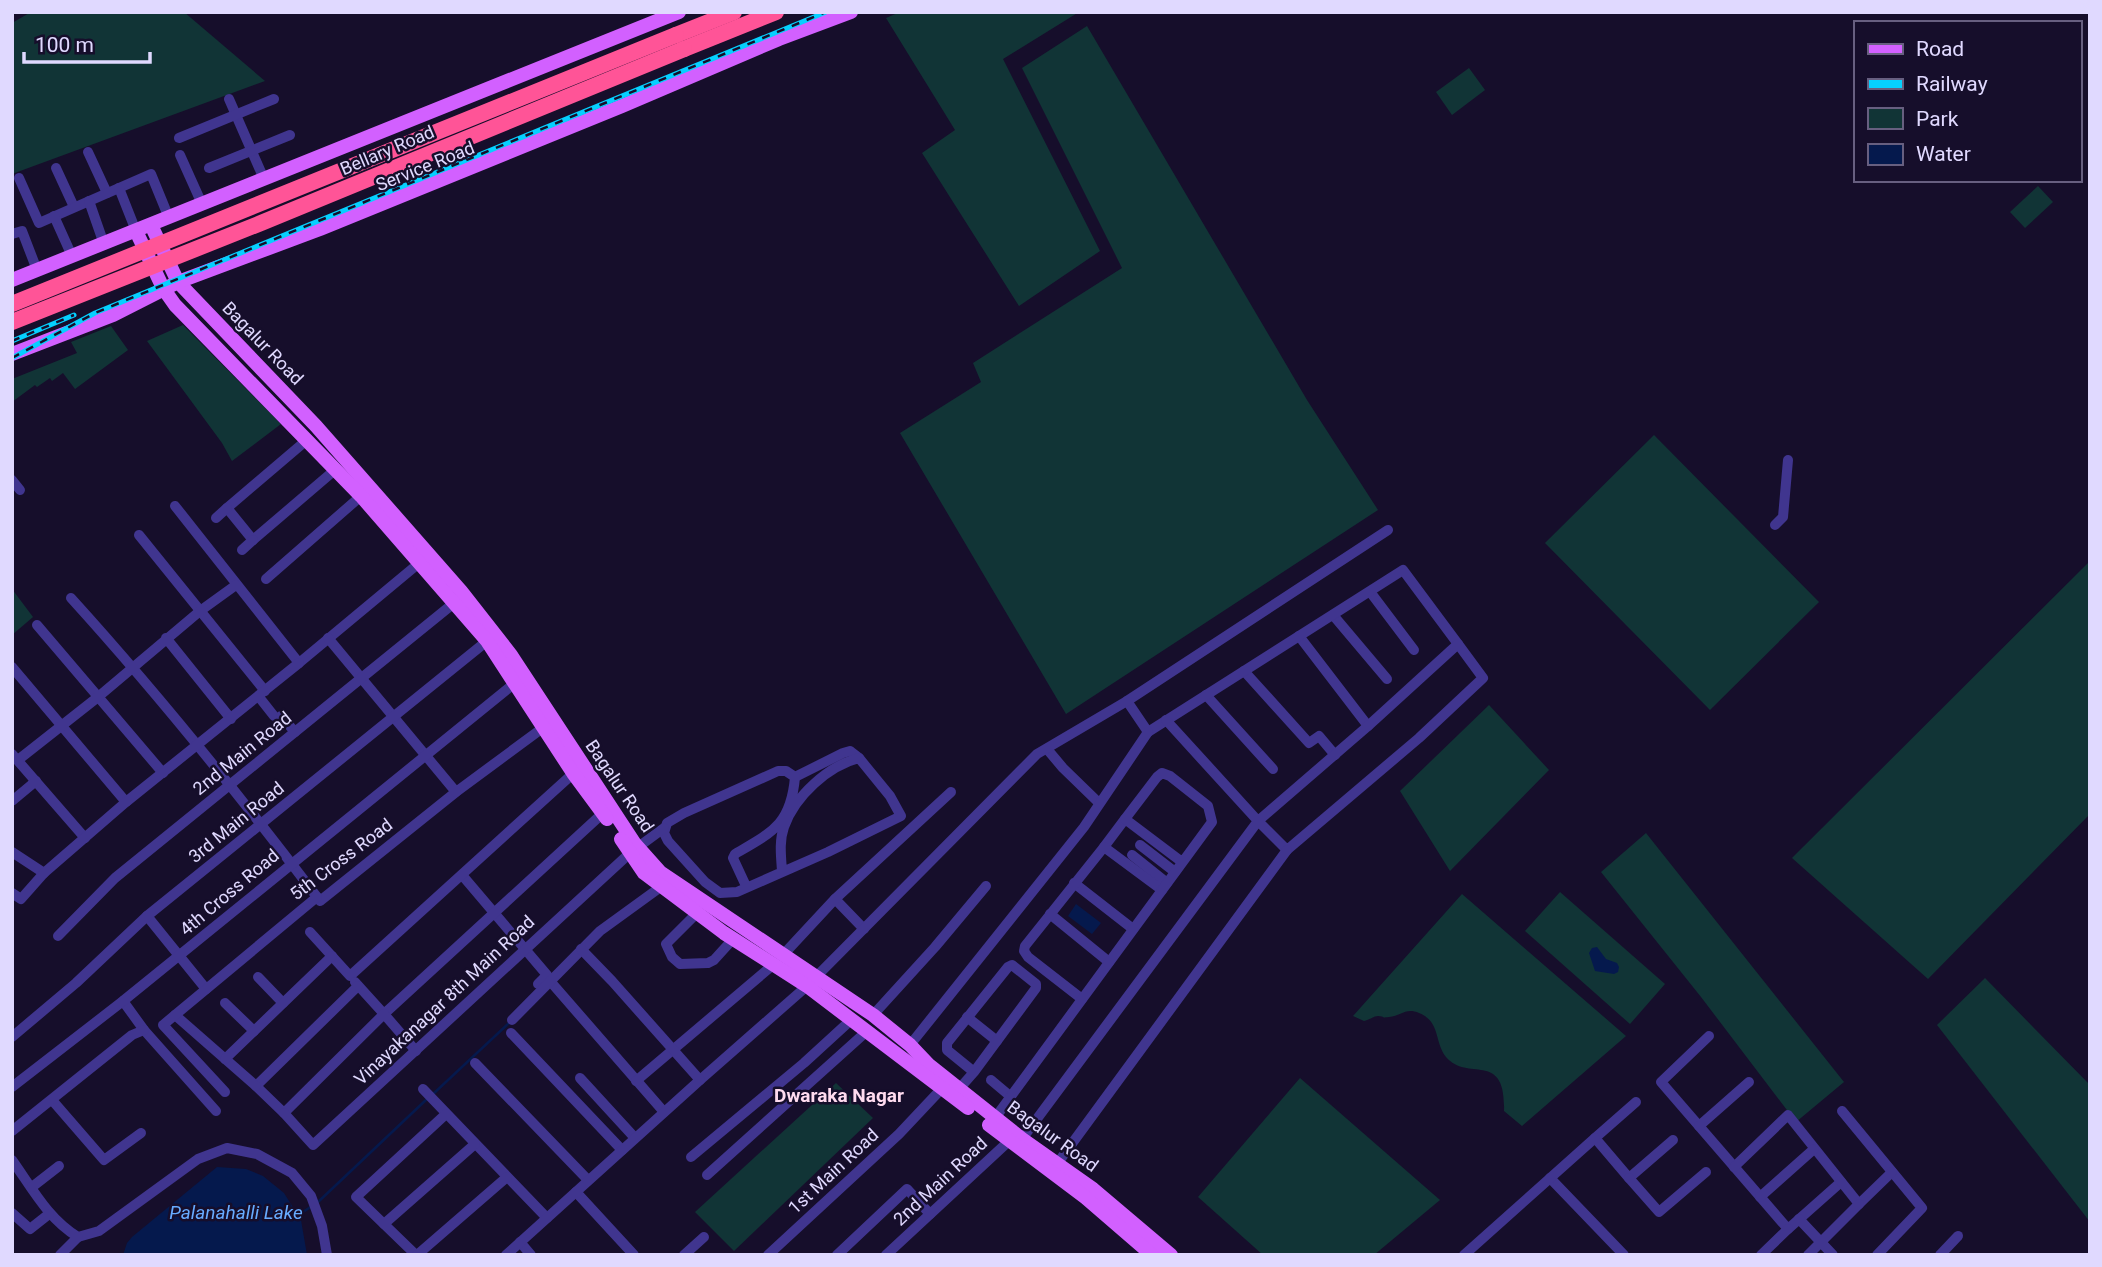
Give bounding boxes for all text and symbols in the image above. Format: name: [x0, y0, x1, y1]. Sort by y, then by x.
scale bar: [24, 21, 150, 65]
legend: [1854, 21, 2081, 182]
text: 100 m: [35, 33, 94, 57]
text: Road: [1916, 37, 1964, 61]
text: Railway: [1916, 72, 1988, 96]
text: Park: [1916, 107, 1959, 131]
street label: Bellary Road: [337, 121, 437, 179]
street label: Service Road: [373, 137, 477, 195]
text: Water: [1916, 142, 1971, 166]
street label: Bagalur Road: [218, 297, 308, 389]
street label: 2nd Main Road: [189, 707, 295, 799]
street label: Bagalur Road: [581, 736, 659, 836]
street label: 3rd Main Road: [184, 777, 288, 867]
street label: 5th Cross Road: [286, 814, 396, 904]
street label: 4th Cross Road: [175, 845, 283, 939]
street label: Vinayakanagar 8th Main Road: [350, 911, 538, 1089]
district label: Dwaraka Nagar: [774, 1084, 904, 1107]
street label: Bagalur Road: [1004, 1096, 1102, 1176]
street label: 1st Main Road: [784, 1124, 882, 1218]
street label: 2nd Main Road: [889, 1132, 991, 1230]
water label: Palanahalli Lake: [169, 1201, 303, 1224]

